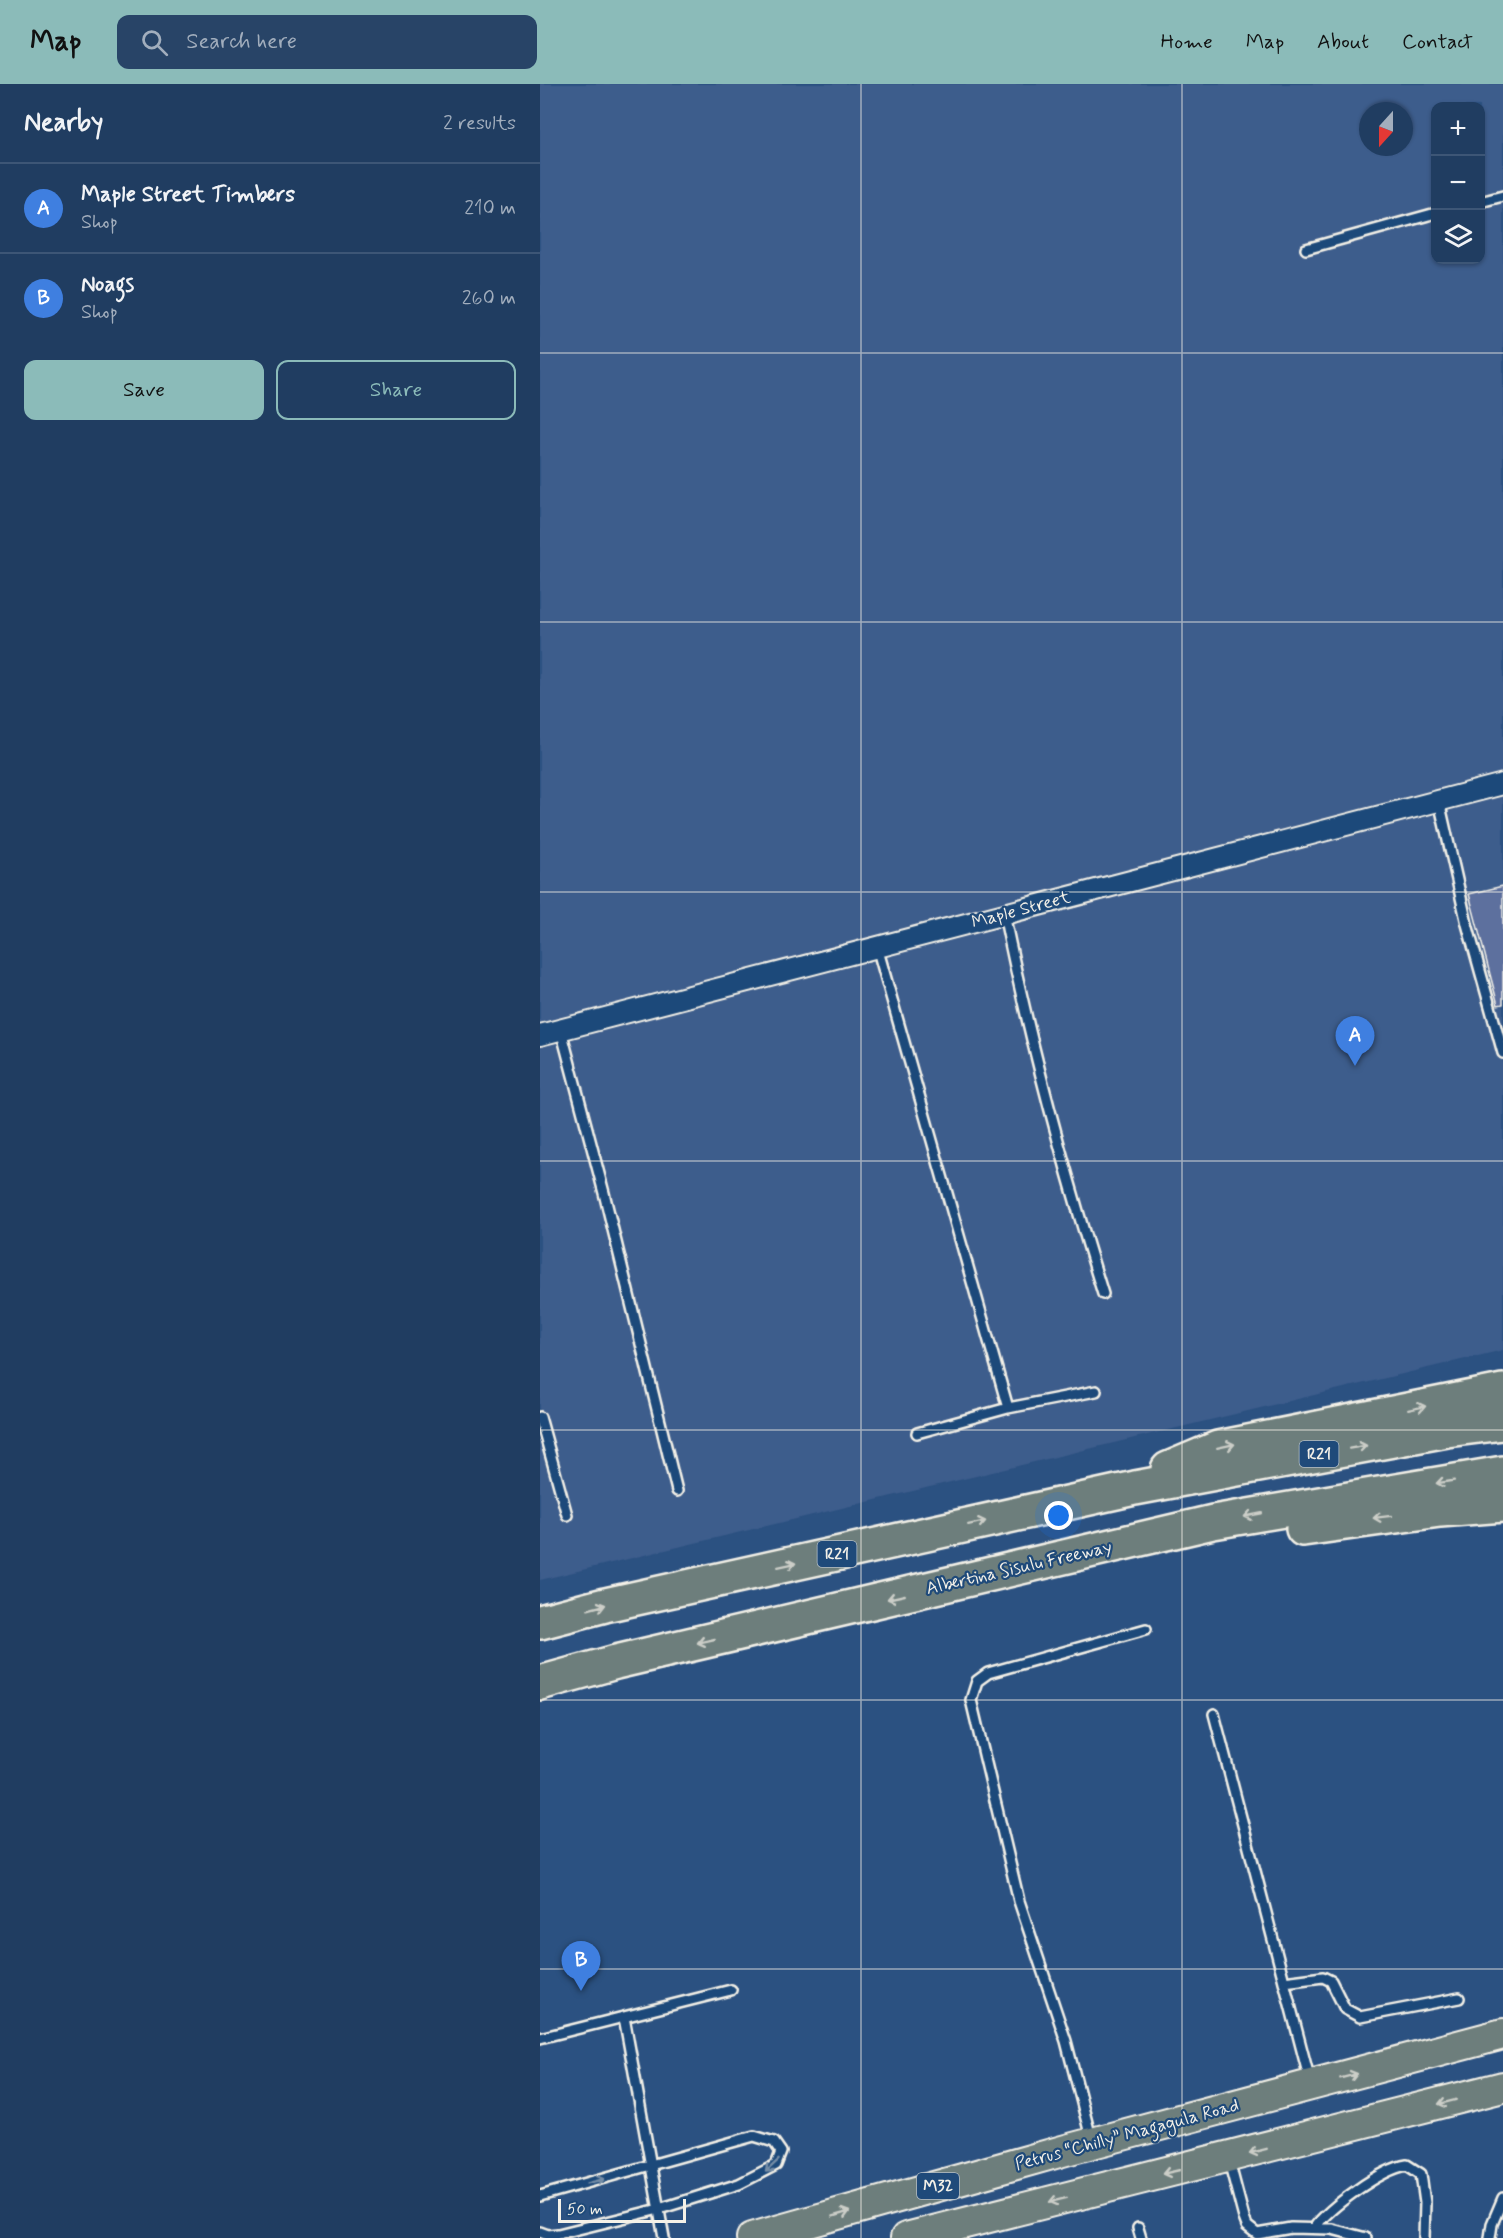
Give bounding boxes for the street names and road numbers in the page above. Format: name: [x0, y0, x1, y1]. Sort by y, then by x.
street label: Maple Street: [969, 885, 1073, 935]
road number: R21: [1300, 1441, 1338, 1467]
street label: Albertina Sisulu Freeway: [924, 1535, 1114, 1601]
road number: R21: [818, 1541, 856, 1567]
street label: Petrus “Chilly” Magagula Road: [1012, 2094, 1242, 2178]
road number: M32: [917, 2173, 959, 2199]

